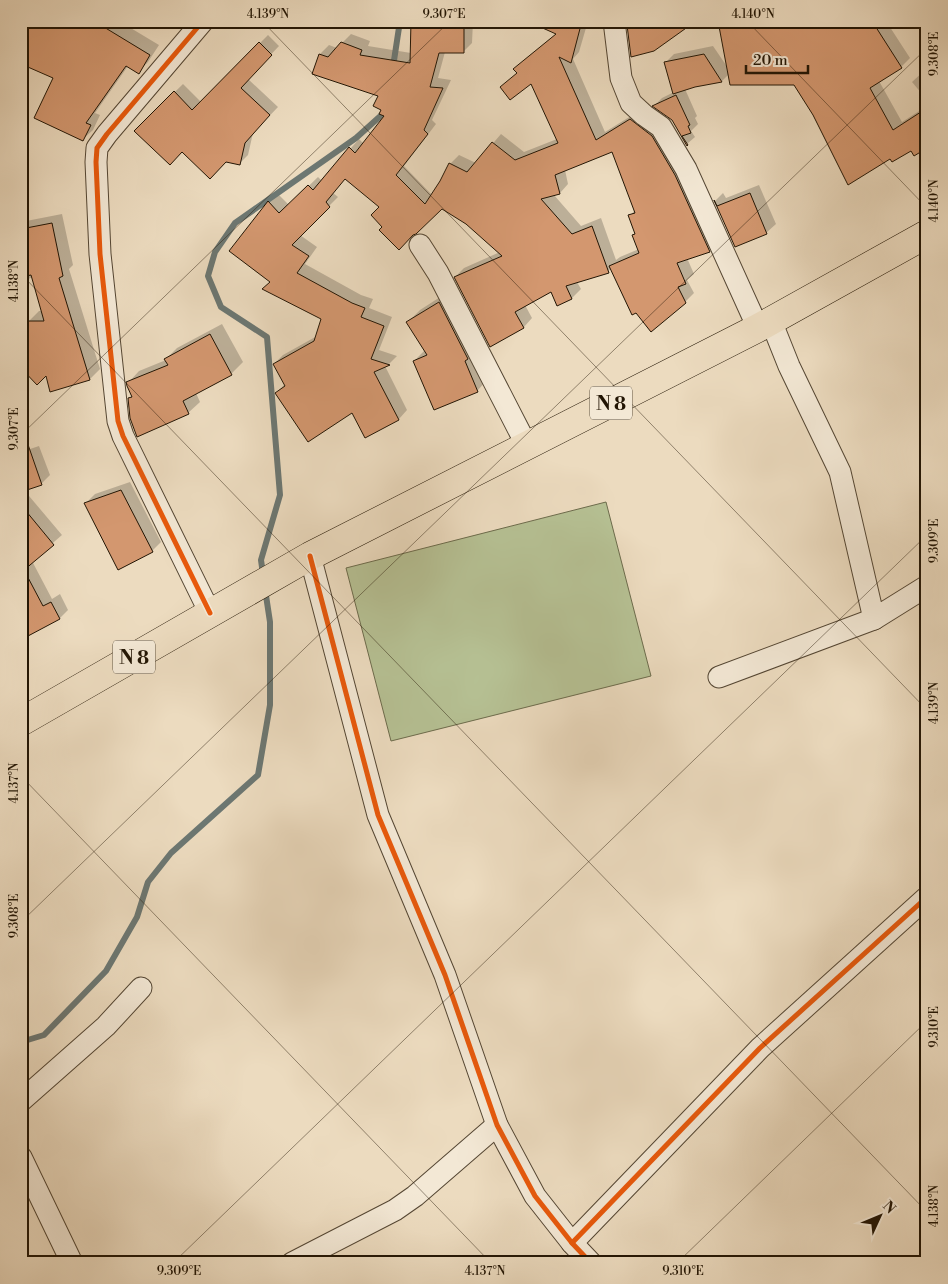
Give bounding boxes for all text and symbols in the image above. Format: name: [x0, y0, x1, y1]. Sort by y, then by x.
text: 4.139°N: [247, 7, 289, 22]
text: 9.307°E: [422, 7, 466, 22]
text: 4.140°N: [731, 7, 775, 22]
text: 9.308°E: [927, 32, 942, 76]
scale bar: [746, 42, 808, 74]
text: 20 m: [753, 51, 788, 70]
text: 4.140°N: [927, 179, 942, 223]
text: 4.138°N: [7, 260, 22, 302]
road number: N 8: [590, 386, 632, 419]
text: 9.307°E: [7, 407, 22, 451]
text: 9.309°E: [927, 519, 942, 563]
road number: N 8: [113, 640, 155, 674]
text: 4.139°N: [927, 682, 942, 724]
text: 4.137°N: [7, 762, 22, 803]
text: 9.308°E: [7, 894, 22, 938]
text: 9.310°E: [927, 1006, 942, 1048]
text: 4.138°N: [927, 1185, 942, 1227]
north arrow: [856, 1192, 906, 1242]
text: N: [878, 1197, 899, 1218]
text: 9.309°E: [157, 1264, 201, 1279]
text: 4.137°N: [465, 1264, 506, 1279]
text: 9.310°E: [662, 1264, 704, 1279]

